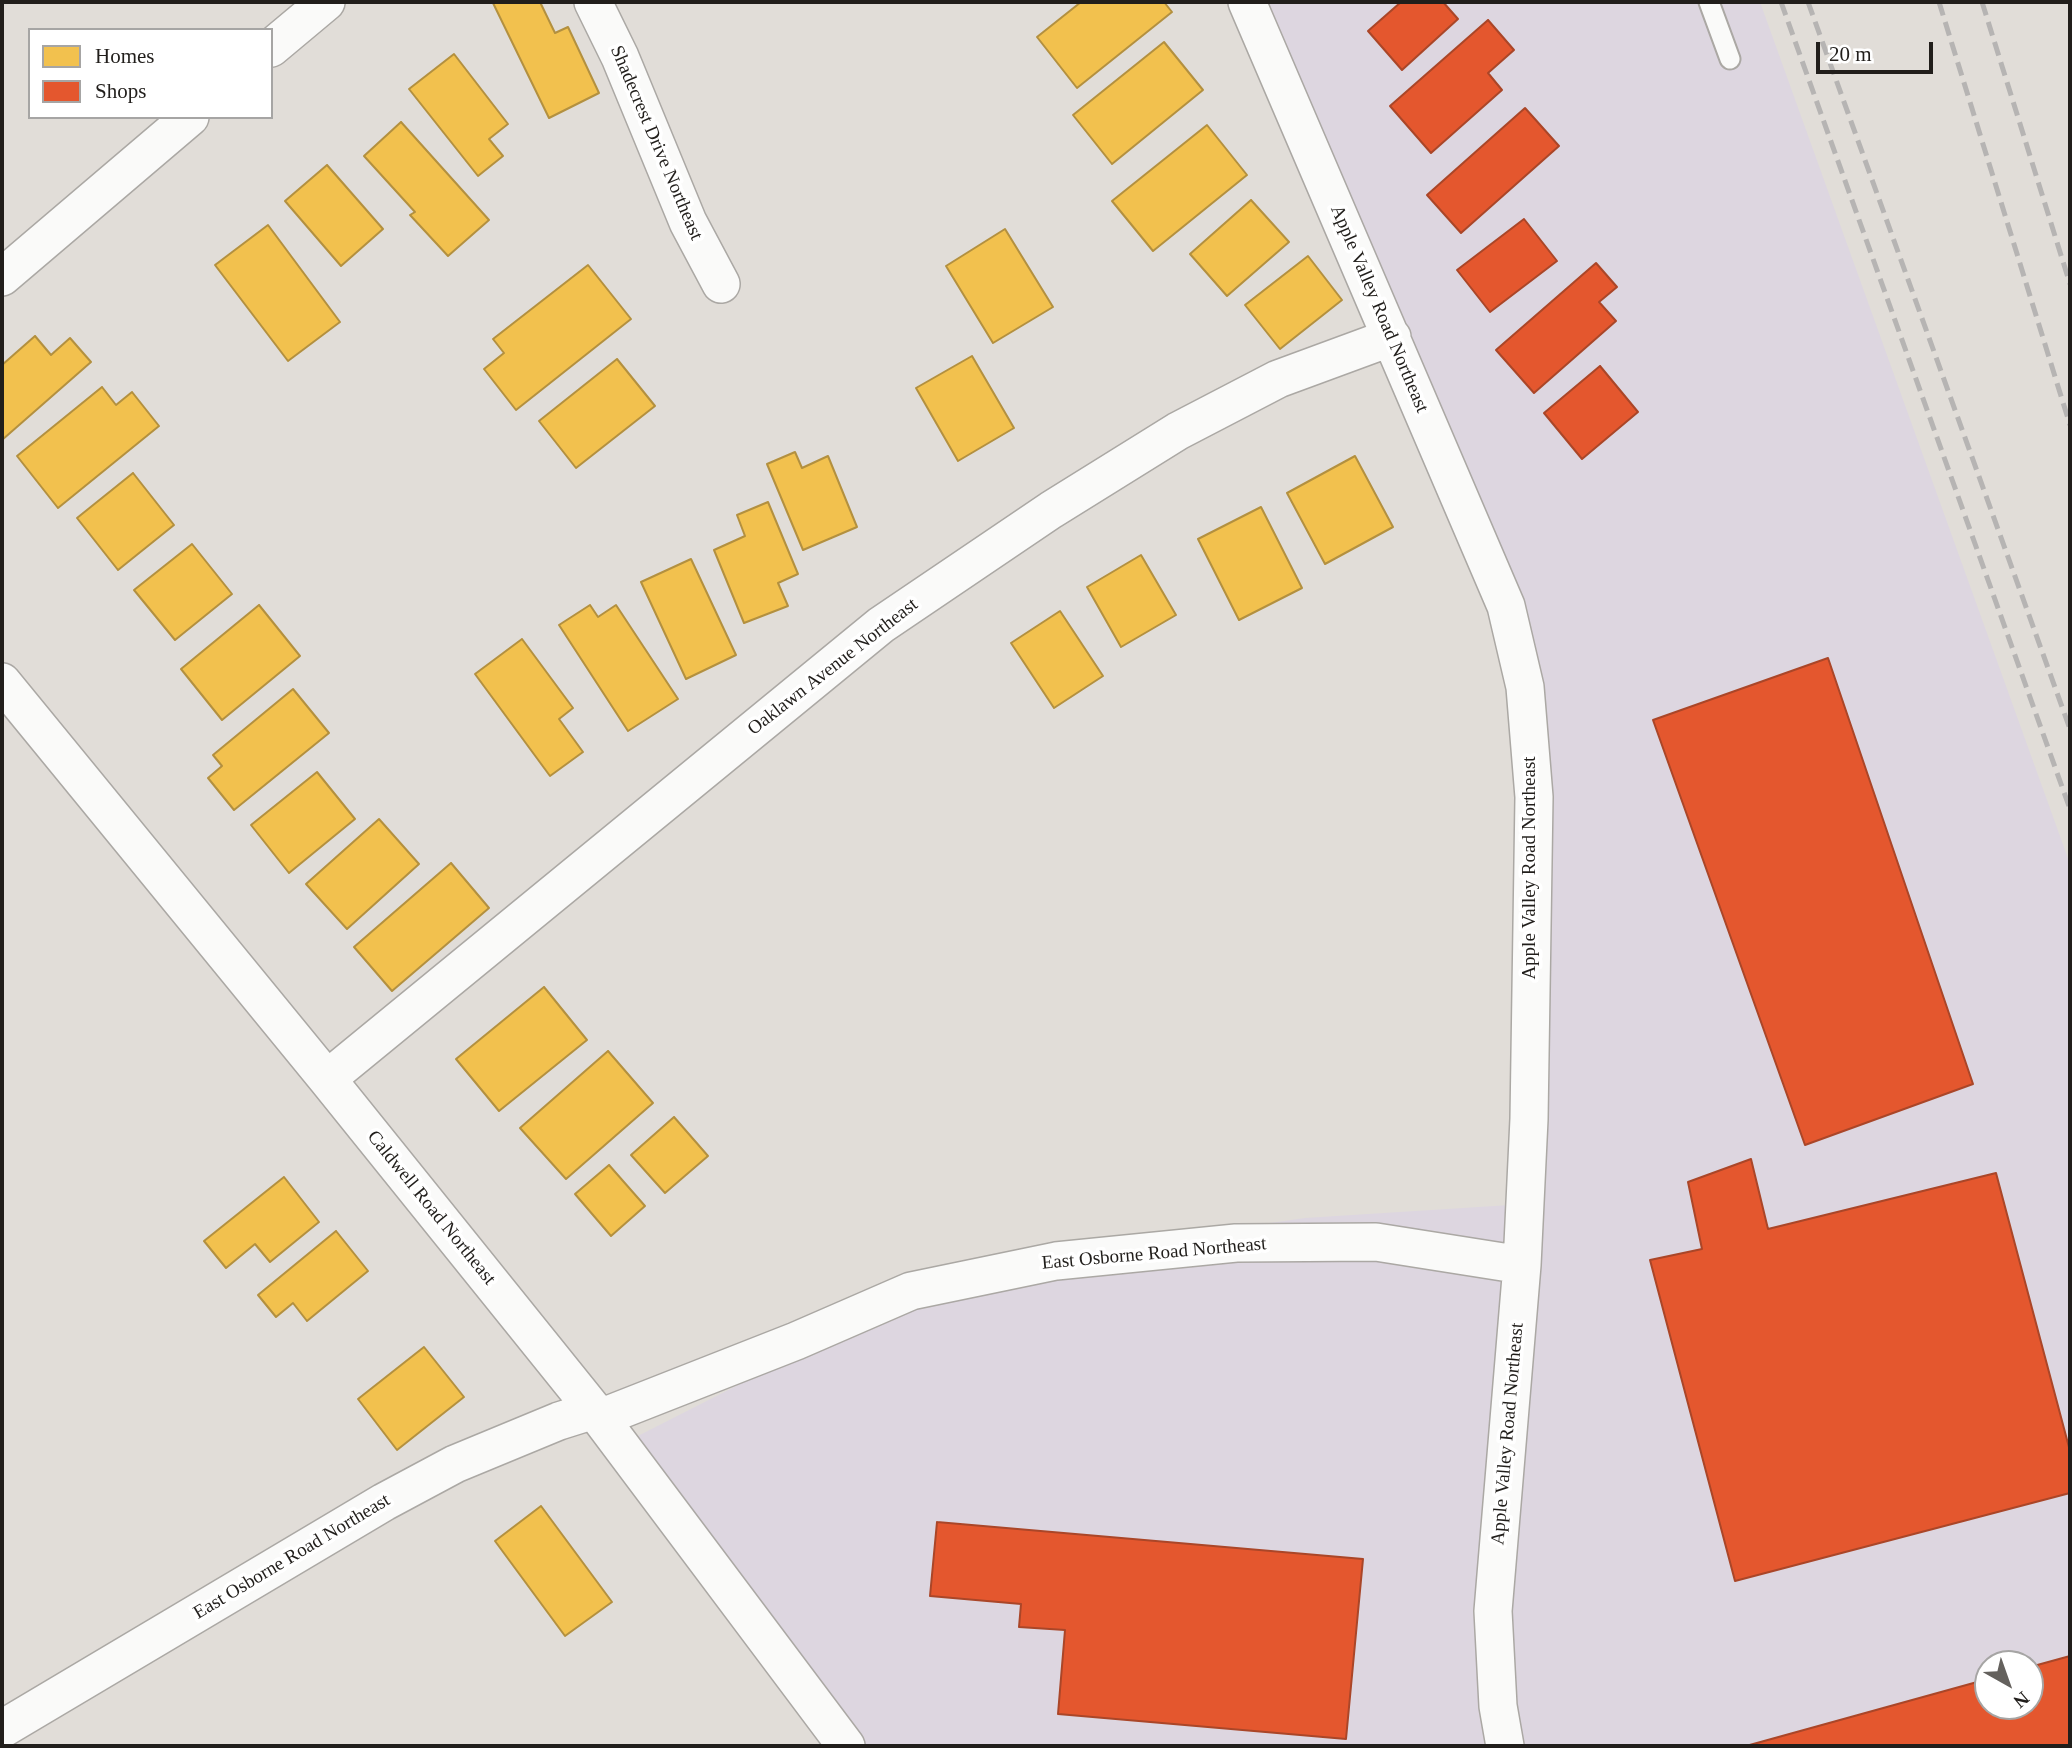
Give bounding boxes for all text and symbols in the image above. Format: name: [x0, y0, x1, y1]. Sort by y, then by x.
legend: [28, 28, 273, 119]
scale bar: [1820, 28, 1937, 72]
street label: Shadecrest Drive Northeast: [605, 42, 707, 244]
text: 20 m: [1829, 42, 1872, 66]
text: Homes: [95, 44, 155, 68]
text: Shops: [95, 79, 146, 103]
street label: Apple Valley Road Northeast: [1325, 202, 1433, 416]
street label: Oaklawn Avenue Northeast: [743, 593, 923, 741]
street label: Apple Valley Road Northeast: [1519, 756, 1541, 980]
street label: Caldwell Road Northeast: [362, 1126, 500, 1290]
street label: East Osborne Road Northeast: [1041, 1233, 1267, 1275]
street label: Apple Valley Road Northeast: [1487, 1322, 1529, 1546]
street label: East Osborne Road Northeast: [190, 1489, 394, 1625]
north arrow: [1974, 1650, 2044, 1720]
text: N: [2010, 1687, 2034, 1712]

